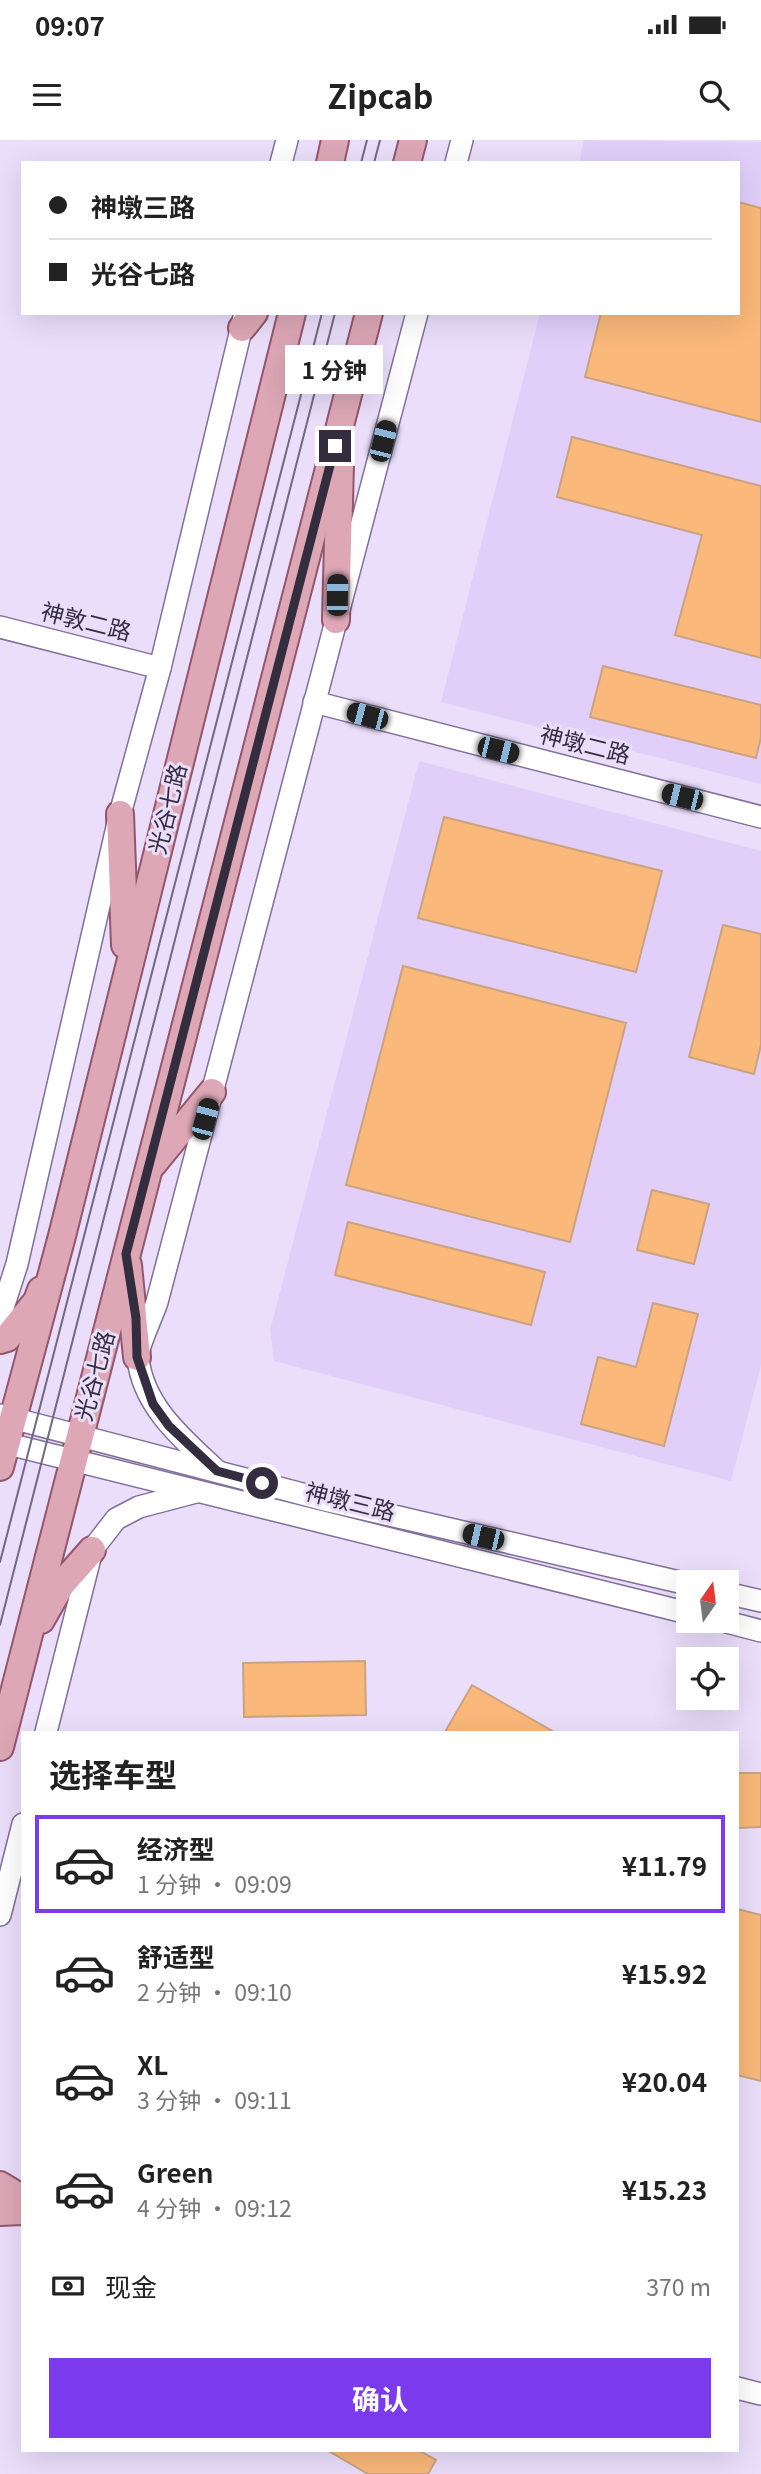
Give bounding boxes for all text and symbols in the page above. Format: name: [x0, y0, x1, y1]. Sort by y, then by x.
text: 09:07: [35, 6, 105, 43]
text: Zipcab: [328, 72, 433, 118]
icon: menu: [28, 76, 66, 114]
icon: search: [695, 76, 733, 114]
text: 神墩三路: [91, 187, 195, 224]
text: 光谷七路: [91, 254, 195, 291]
callout: 1 分钟: [286, 344, 384, 394]
text: 1 分钟: [302, 352, 366, 386]
car: [368, 418, 399, 464]
route end: [319, 430, 351, 462]
car: [327, 574, 348, 616]
street label: 神敦二路: [38, 592, 135, 648]
car: [344, 700, 391, 732]
street label: 神墩二路: [537, 715, 634, 771]
car: [476, 735, 521, 765]
street label: 光谷七路: [138, 760, 194, 857]
car: [660, 782, 705, 812]
car: [190, 1096, 221, 1142]
street label: 光谷七路: [65, 1327, 121, 1424]
route start: [246, 1467, 278, 1499]
street label: 神墩三路: [302, 1472, 399, 1528]
car: [461, 1522, 506, 1552]
north arrow: [676, 1570, 738, 1633]
map controls: [676, 1570, 739, 1710]
button: locate: [676, 1647, 739, 1710]
text: 选择车型: [49, 1750, 177, 1796]
text: 经济型: [137, 1829, 215, 1866]
icon: car: [53, 1833, 116, 1896]
text: ¥11.79: [622, 1846, 707, 1883]
text: 1 分钟 · 09:09: [137, 1866, 292, 1900]
text: 舒适型: [137, 1937, 215, 1974]
icon: car: [53, 1941, 116, 2004]
text: ¥15.92: [622, 1954, 707, 1991]
text: 2 分钟 · 09:10: [137, 1974, 292, 2008]
text: XL: [137, 2045, 168, 2082]
icon: car: [53, 2049, 116, 2112]
text: ¥20.04: [622, 2062, 707, 2099]
text: 3 分钟 · 09:11: [137, 2082, 292, 2116]
text: Green: [137, 2153, 213, 2190]
icon: car: [53, 2157, 116, 2220]
text: ¥15.23: [622, 2170, 707, 2207]
text: 4 分钟 · 09:12: [137, 2190, 292, 2224]
icon: cash: [49, 2267, 87, 2305]
text: 现金: [105, 2267, 157, 2304]
text: 370 m: [646, 2269, 711, 2303]
button: 确认: [49, 2358, 711, 2438]

